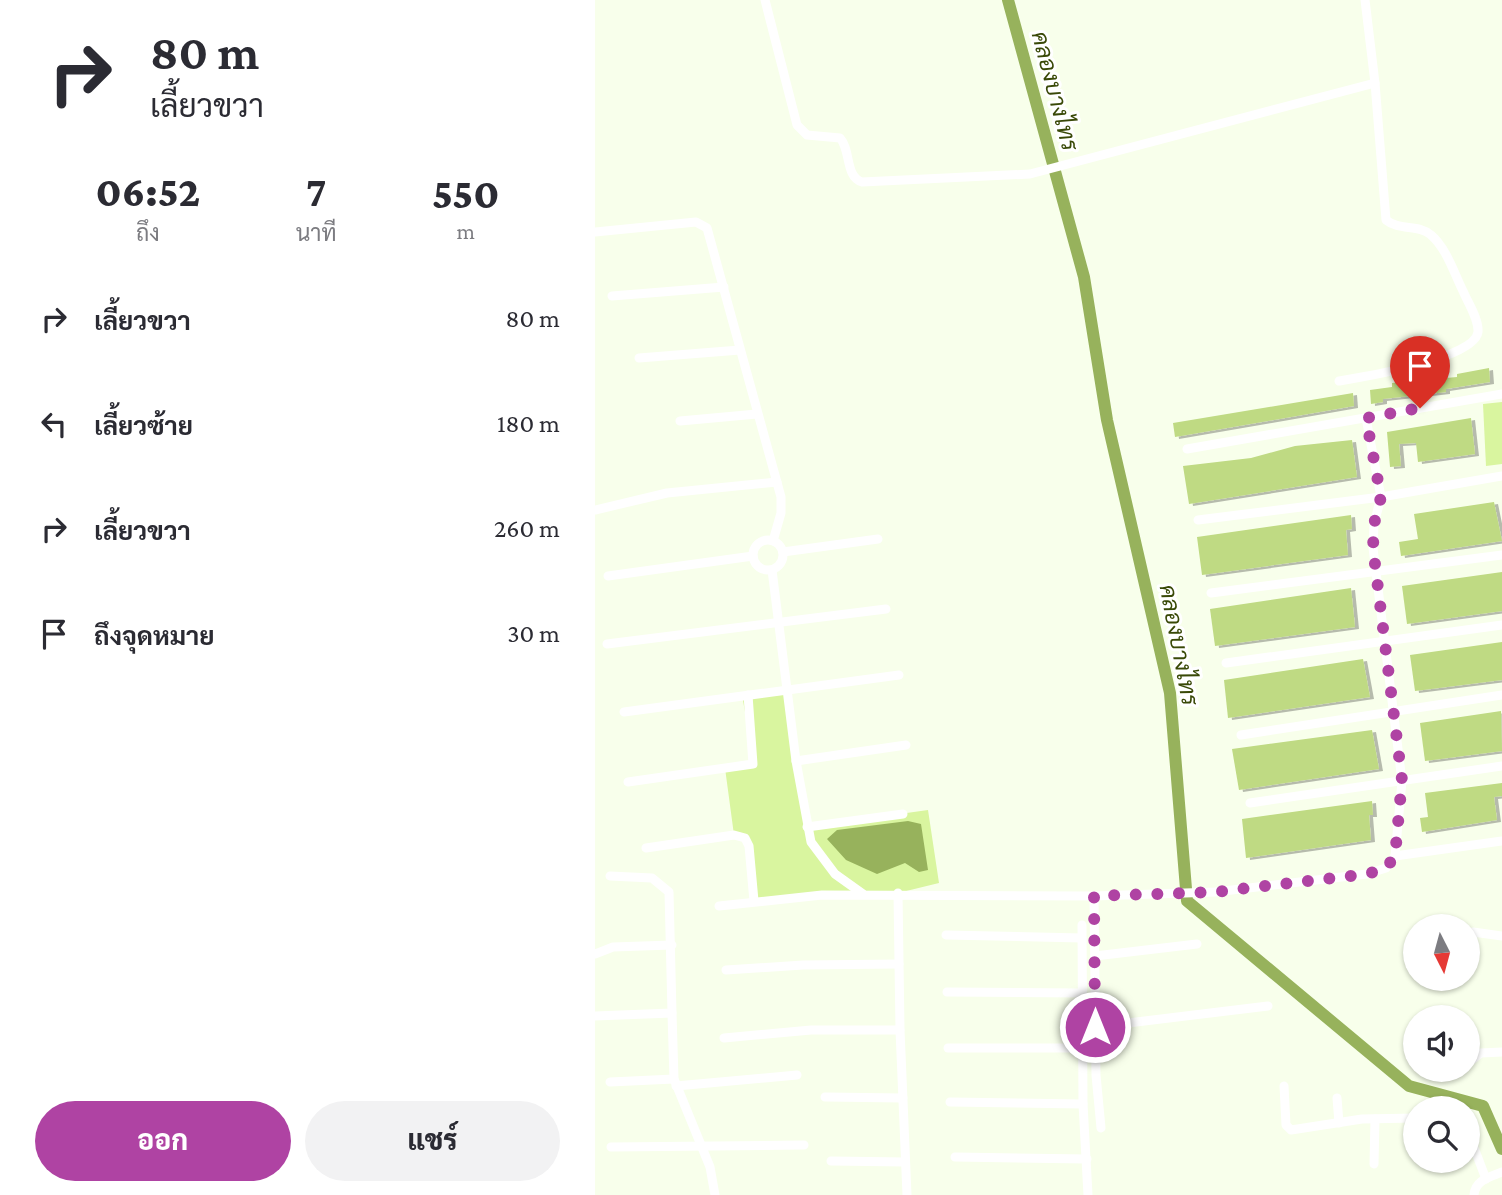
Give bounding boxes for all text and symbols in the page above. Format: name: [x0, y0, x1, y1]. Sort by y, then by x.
text: 80 m: [150, 25, 259, 80]
icon: right: [35, 28, 126, 119]
water label: คลองบางไทร: [1027, 28, 1087, 155]
text: เลี้ยวขวา: [150, 88, 264, 124]
text: 06:52: [95, 168, 200, 215]
text: 7: [306, 168, 327, 215]
text: 550: [432, 170, 500, 217]
text: m: [457, 218, 475, 244]
text: ถึง: [136, 220, 160, 246]
text: นาที: [296, 220, 337, 246]
icon: right: [35, 300, 73, 338]
text: 80 m: [506, 304, 560, 333]
text: เลี้ยวขวา: [94, 307, 191, 336]
pin: [1390, 336, 1450, 408]
icon: arrive: [1401, 347, 1439, 385]
icon: left: [35, 405, 73, 443]
text: 180 m: [497, 409, 560, 438]
text: เลี้ยวซ้าย: [94, 412, 193, 441]
icon: right: [35, 510, 73, 548]
text: 260 m: [494, 514, 560, 543]
text: เลี้ยวขวา: [94, 517, 191, 546]
water label: คลองบางไทร: [1155, 582, 1207, 709]
icon: arrive: [35, 615, 73, 653]
text: 30 m: [507, 619, 560, 648]
text: ถึงจุดหมาย: [94, 622, 215, 651]
north arrow: [1403, 914, 1481, 990]
map controls: [1403, 914, 1480, 1173]
position arrow: [1058, 990, 1132, 1064]
button: sound: [1403, 1005, 1480, 1082]
button: search: [1403, 1096, 1480, 1173]
button: ออก: [35, 1101, 291, 1181]
button: แชร์: [305, 1101, 560, 1181]

